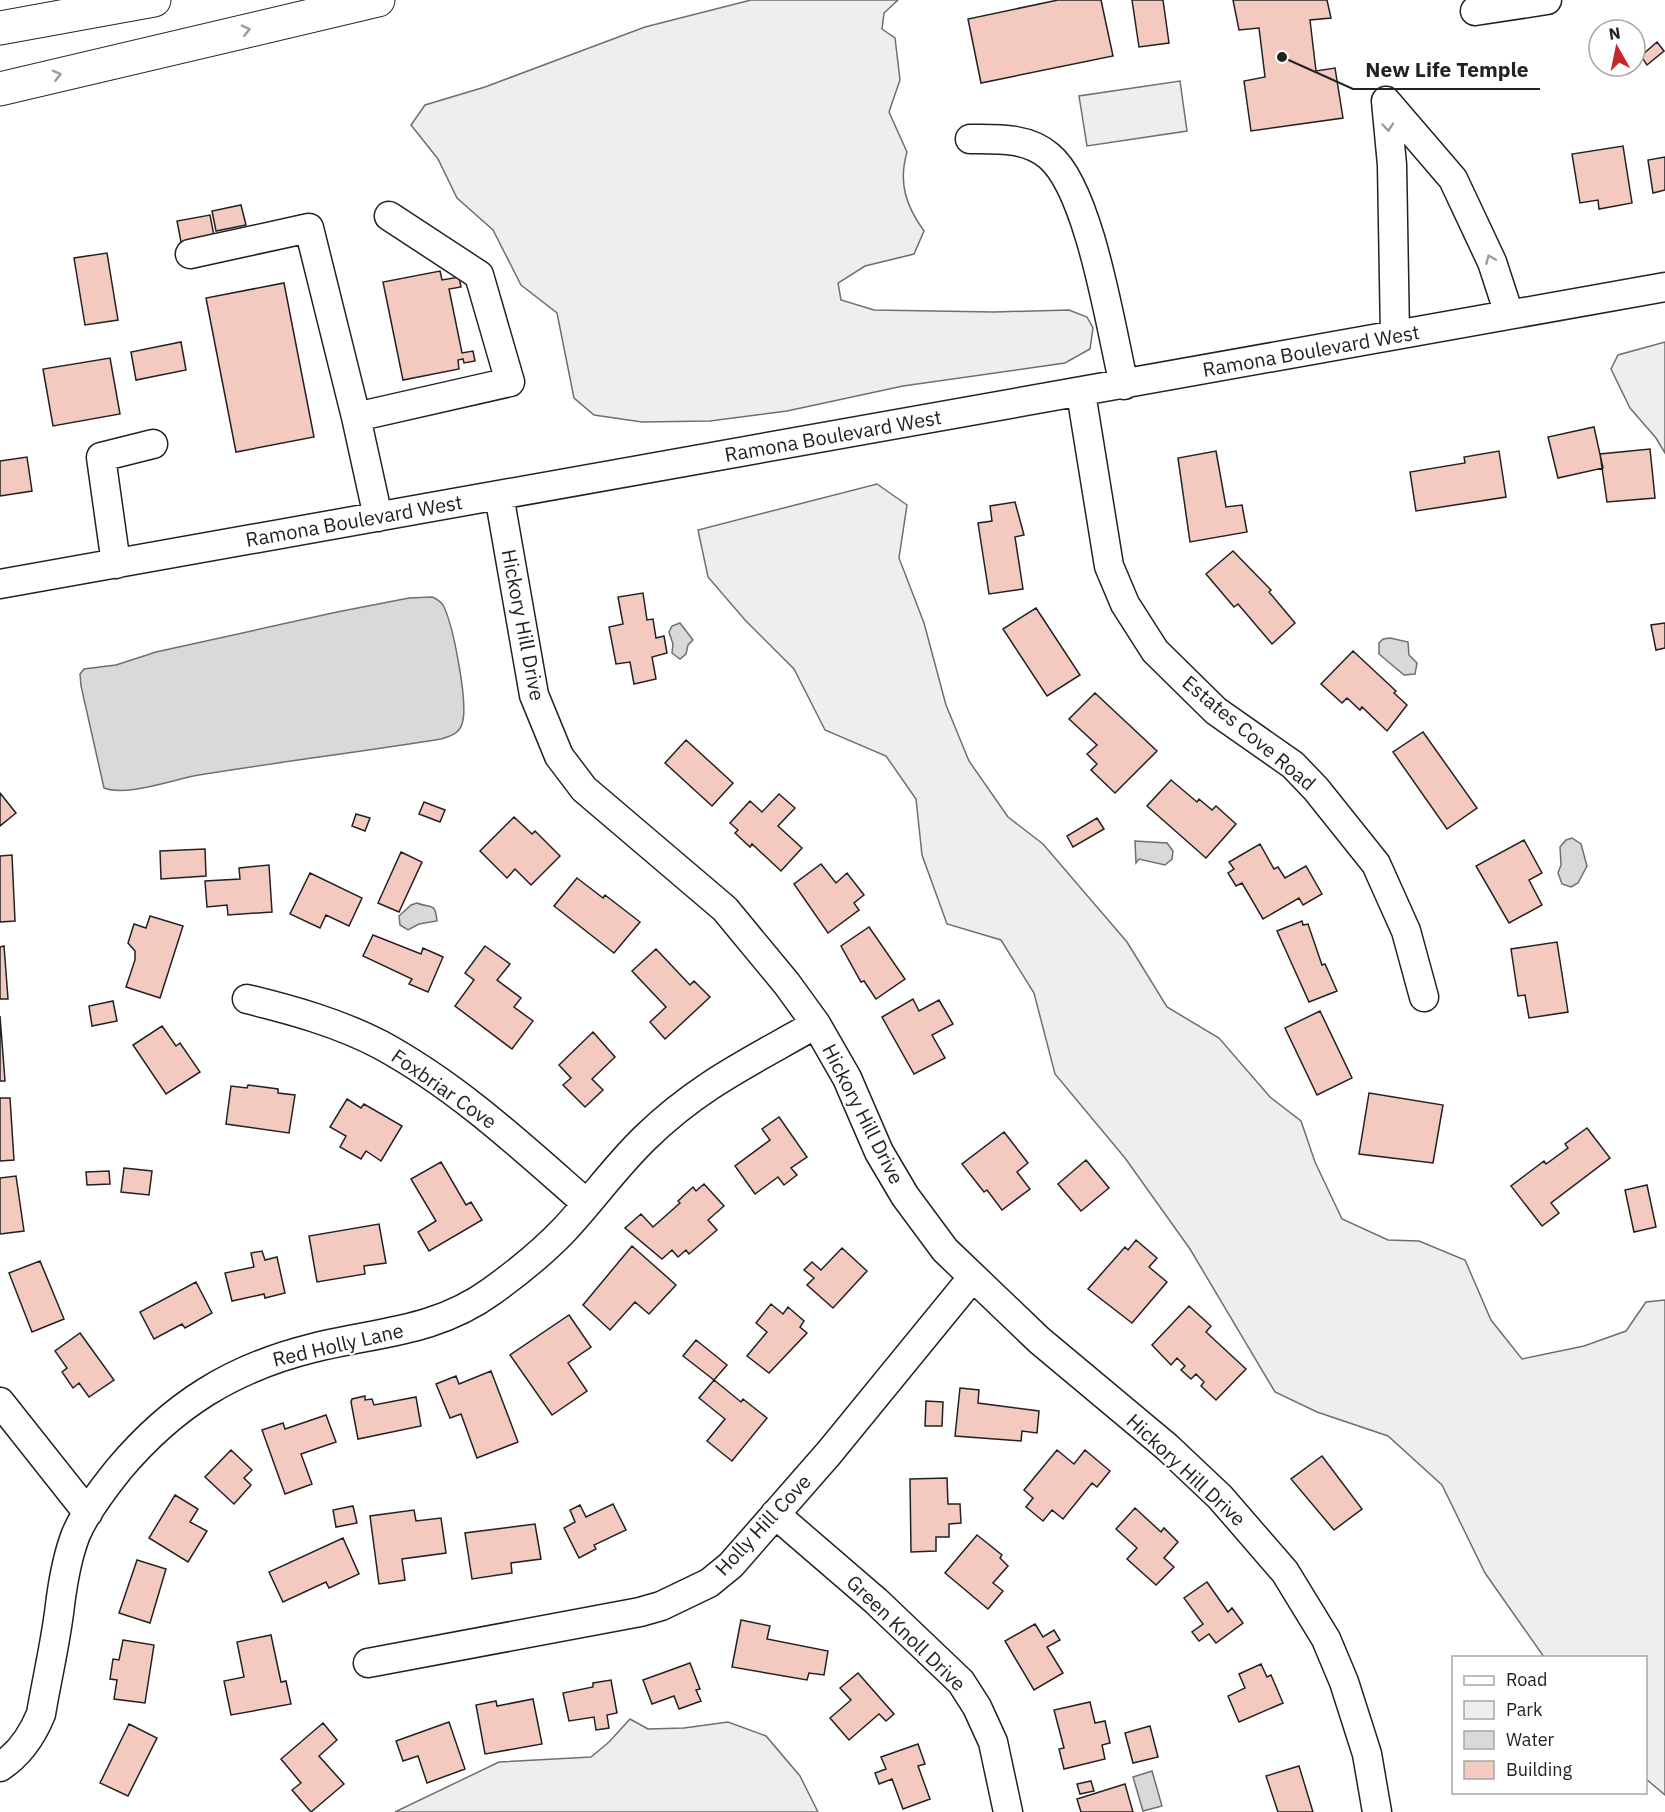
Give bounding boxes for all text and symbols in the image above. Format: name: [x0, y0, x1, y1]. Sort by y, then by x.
north arrow: [1587, 18, 1647, 78]
text: N: [1607, 22, 1622, 44]
one-way arrow: [241, 24, 251, 37]
callout: New Life Temple: [1353, 50, 1540, 89]
text: New Life Temple: [1365, 55, 1529, 83]
one-way arrow: [52, 69, 62, 82]
one-way arrow: [1381, 122, 1394, 131]
one-way arrow: [1485, 254, 1497, 265]
street label: Ramona Boulevard West: [1200, 318, 1421, 383]
street label: Ramona Boulevard West: [722, 403, 943, 468]
street label: Ramona Boulevard West: [243, 488, 464, 553]
street label: Hickory Hill Drive: [496, 547, 551, 703]
street label: Estates Cove Road: [1177, 669, 1322, 796]
street label: Hickory Hill Drive: [816, 1039, 910, 1188]
street label: Foxbriar Cove: [386, 1042, 502, 1135]
street label: Red Holly Lane: [270, 1316, 406, 1373]
street label: Hickory Hill Drive: [1121, 1407, 1252, 1532]
street label: Holly Hill Cove: [709, 1468, 817, 1581]
street label: Green Knoll Drive: [841, 1569, 972, 1697]
legend: [1452, 1656, 1647, 1794]
text: Road: [1506, 1668, 1547, 1691]
text: Park: [1506, 1698, 1543, 1721]
text: Water: [1506, 1728, 1555, 1751]
text: Building: [1506, 1758, 1573, 1781]

